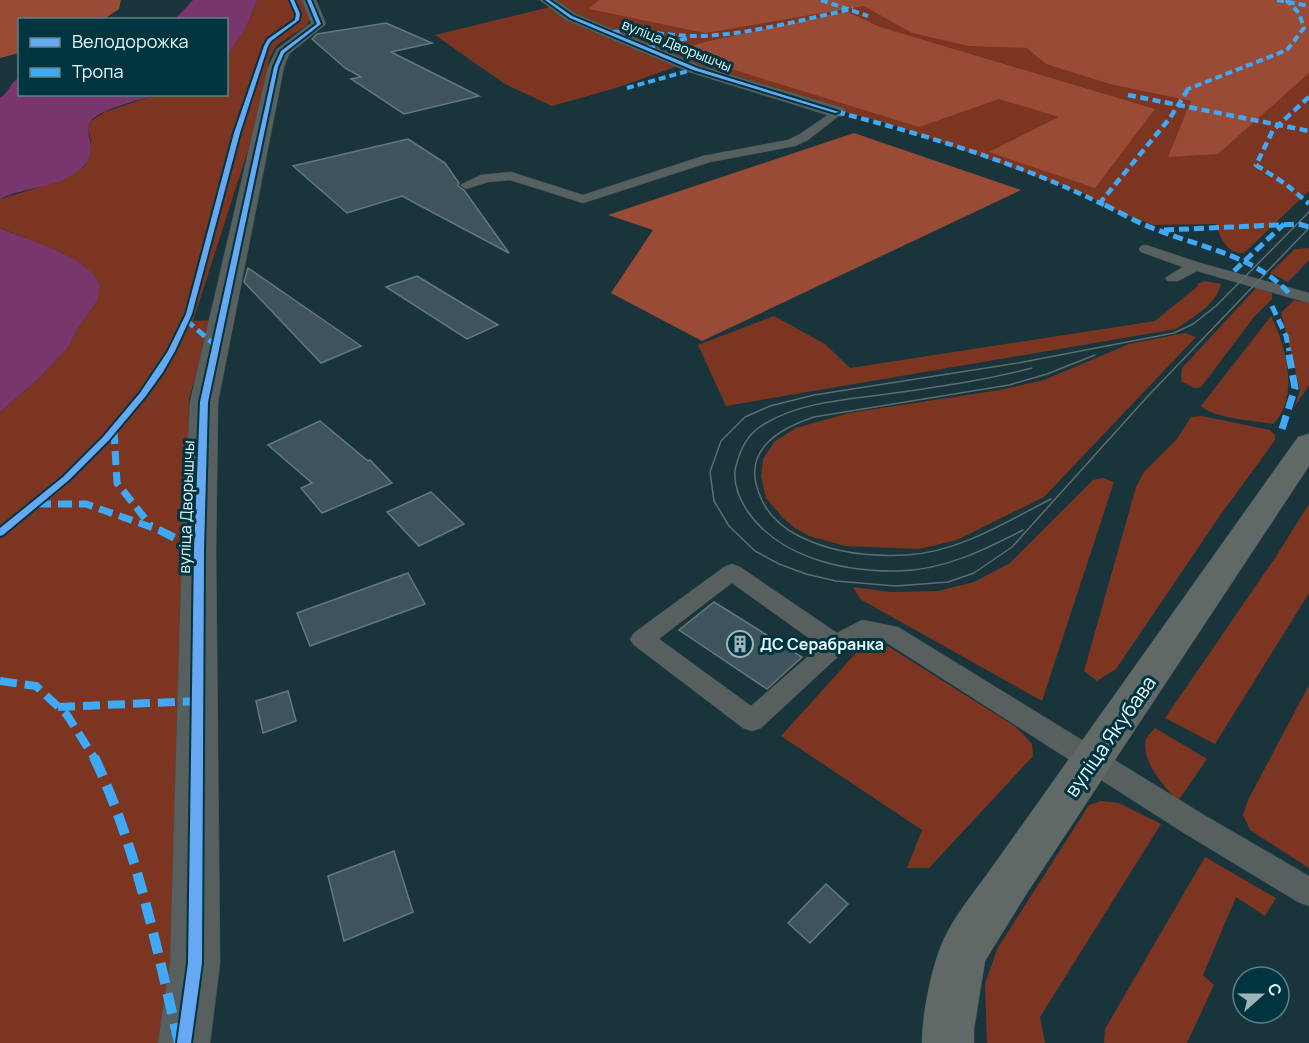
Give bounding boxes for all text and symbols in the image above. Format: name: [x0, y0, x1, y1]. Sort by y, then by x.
street label: вуліца Дворышчы: [619, 14, 735, 76]
legend: [18, 18, 228, 96]
text: Велодорожка: [72, 29, 189, 53]
text: Тропа: [72, 59, 123, 83]
street label: вуліца Дворышчы: [173, 440, 199, 574]
building icon: ДС Серабранка: [725, 629, 755, 659]
place label: ДС Серабранка: [760, 633, 884, 655]
street label: вуліца Якубава: [1058, 670, 1162, 802]
north arrow: [1231, 965, 1291, 1025]
text: С: [1263, 980, 1287, 999]

